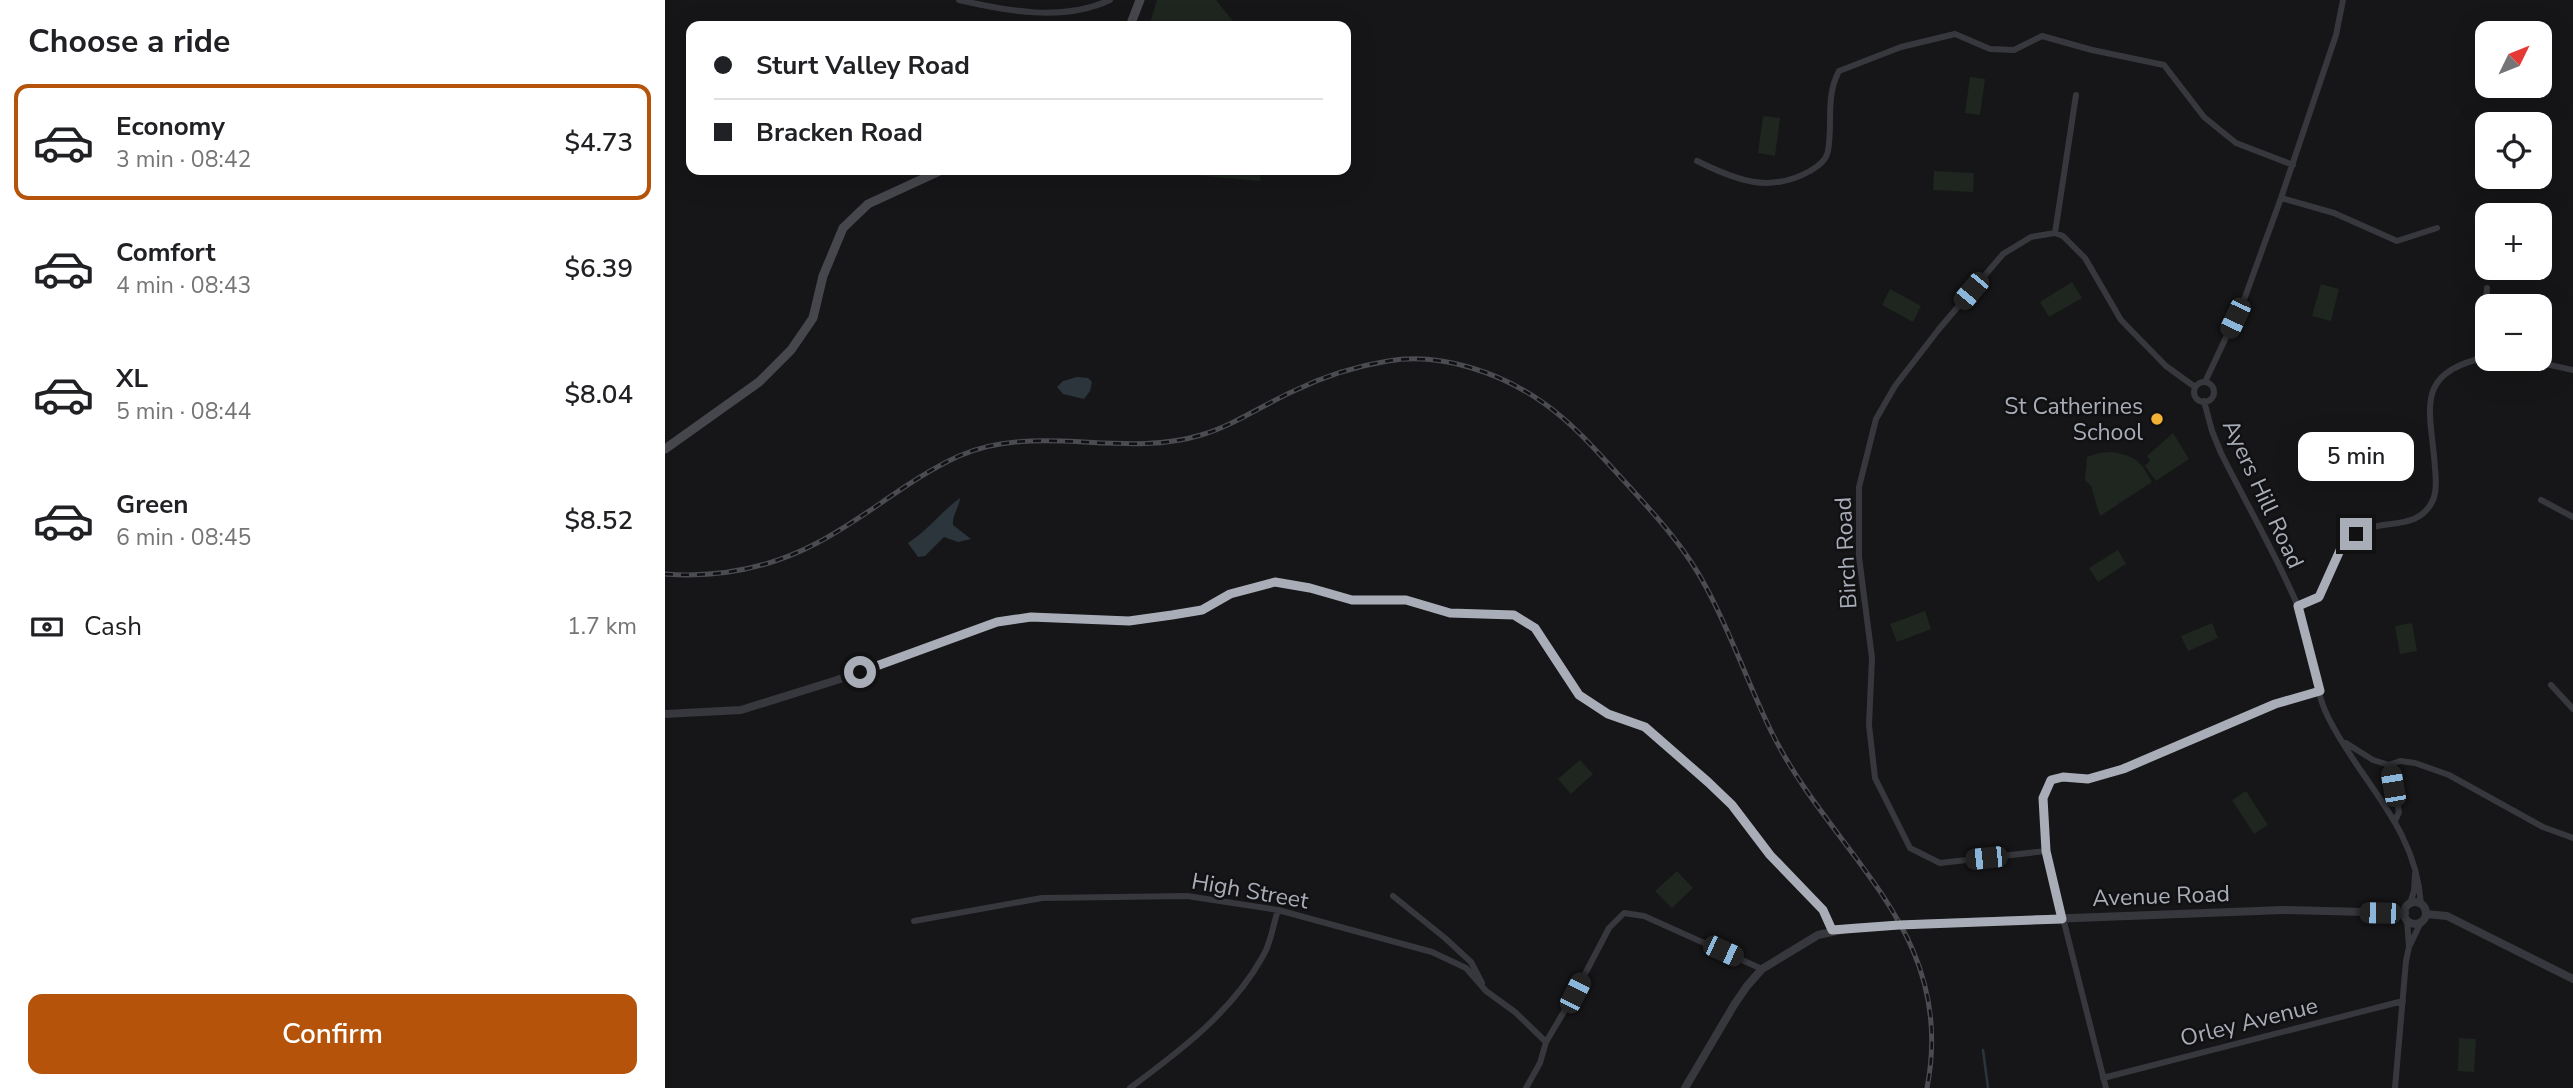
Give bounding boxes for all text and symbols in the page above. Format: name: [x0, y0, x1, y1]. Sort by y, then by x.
text: Choose a ride: [28, 20, 230, 63]
north arrow: [2475, 21, 2551, 98]
map controls: [2475, 21, 2552, 371]
text: Sturt Valley Road: [756, 48, 970, 83]
text: Economy: [116, 109, 225, 144]
icon: car: [32, 111, 95, 174]
button: locate: [2475, 112, 2552, 189]
text: Bracken Road: [756, 115, 923, 150]
text: $4.73: [564, 125, 633, 160]
text: 3 min · 08:42: [116, 144, 251, 175]
button: +: [2475, 203, 2552, 280]
text: Comfort: [116, 235, 216, 270]
icon: car: [32, 237, 95, 300]
text: $6.39: [564, 251, 633, 286]
car: [1950, 268, 1993, 314]
text: 4 min · 08:43: [116, 270, 251, 301]
button: −: [2475, 294, 2552, 371]
car: [2217, 295, 2254, 341]
text: XL: [116, 361, 148, 396]
icon: car: [32, 363, 95, 426]
text: $8.04: [564, 377, 633, 412]
place label: St Catherines School: [2004, 391, 2143, 448]
text: 5 min · 08:44: [116, 396, 251, 427]
marker: St Catherines School: [2149, 411, 2165, 427]
street label: Ayers Hill Road: [2215, 414, 2311, 574]
callout: 5 min: [2298, 433, 2414, 482]
text: 5 min: [2327, 441, 2385, 472]
text: Green: [116, 487, 189, 522]
icon: car: [32, 489, 95, 552]
street label: Birch Road: [1828, 496, 1864, 610]
text: $8.52: [564, 503, 633, 538]
route end: [2340, 518, 2372, 550]
text: 6 min · 08:45: [116, 522, 251, 553]
icon: cash: [28, 608, 66, 646]
text: Cash: [84, 609, 142, 644]
text: 1.7 km: [567, 611, 637, 642]
route start: [844, 656, 876, 688]
car: [2380, 763, 2407, 809]
car: [1965, 845, 2008, 871]
street label: High Street: [1189, 865, 1312, 917]
street label: Avenue Road: [2092, 878, 2230, 914]
car: [2359, 902, 2402, 924]
car: [1700, 933, 1747, 969]
car: [1557, 970, 1594, 1016]
street label: Orley Avenue: [2177, 990, 2321, 1054]
button: Confirm: [28, 994, 637, 1074]

